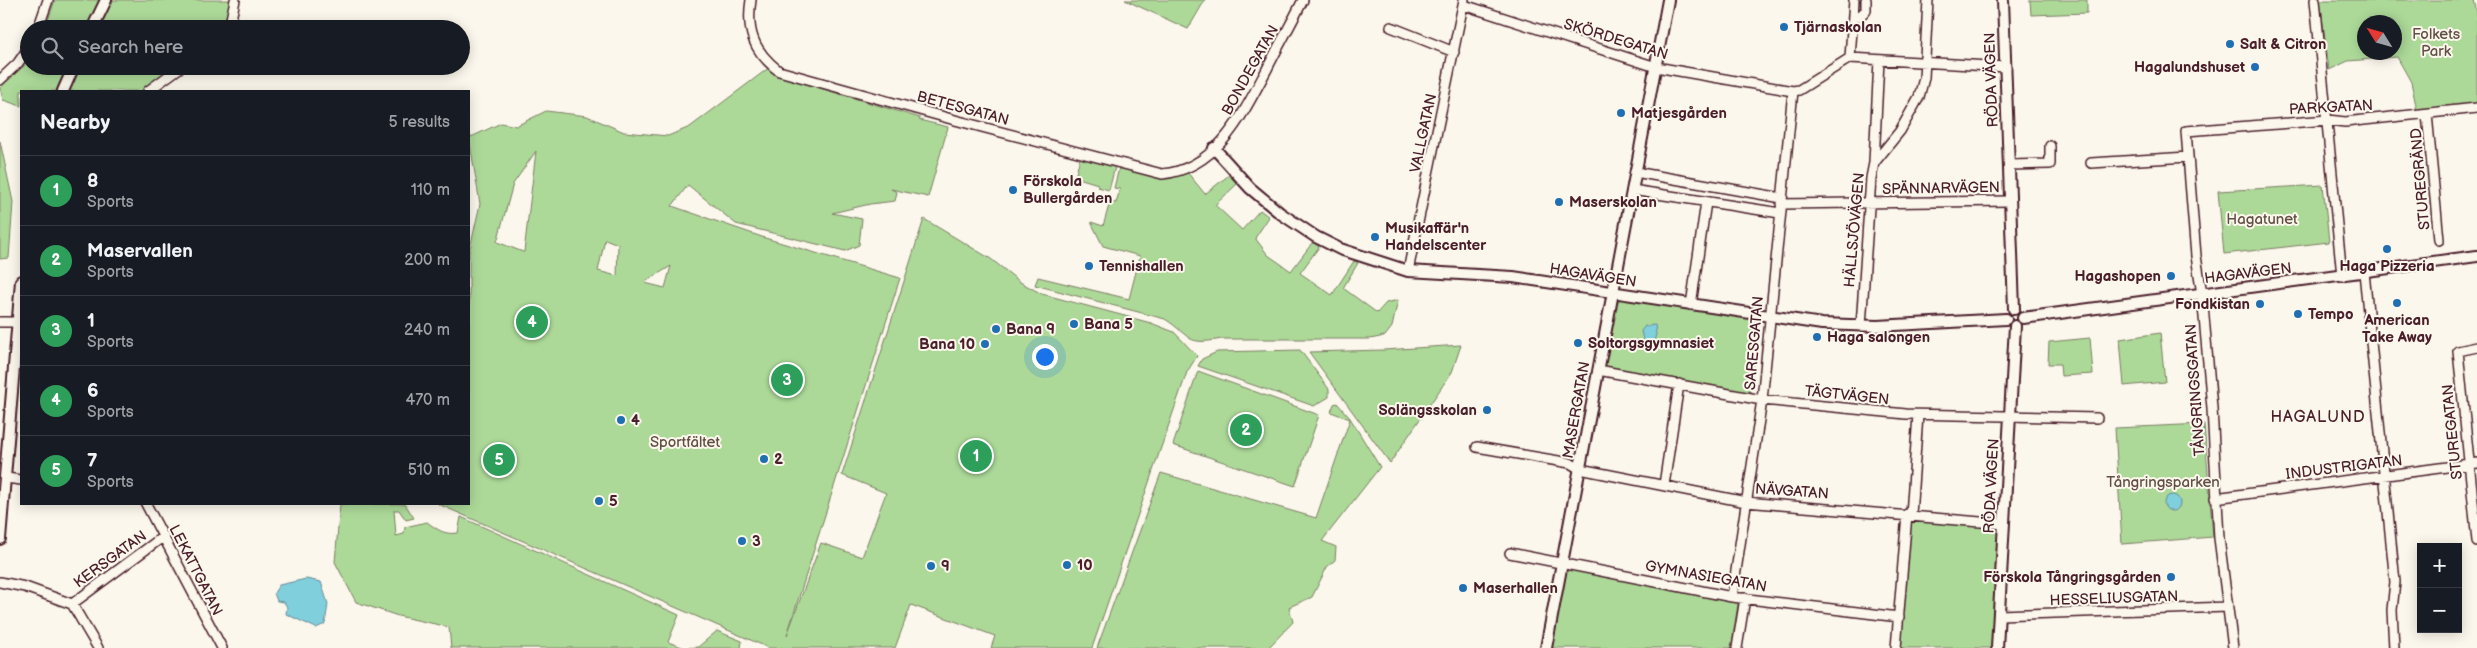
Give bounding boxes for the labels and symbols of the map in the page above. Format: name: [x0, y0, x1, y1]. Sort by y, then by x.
street label: SKÖRDEGATAN: [1561, 15, 1670, 64]
north arrow: [2357, 15, 2402, 60]
place label: Tjärnaskolan: [1794, 18, 1882, 37]
marker: Tjärnaskolan: [1778, 21, 1790, 33]
street label: BONDEGATAN: [1218, 22, 1283, 119]
park label: Folkets Park: [2412, 25, 2461, 61]
street label: RÖDA VÄGEN: [1980, 32, 2003, 128]
place label: Salt & Citron: [2240, 35, 2326, 54]
marker: Salt & Citron: [2224, 38, 2236, 50]
place label: Hagalundshuset: [2134, 58, 2245, 77]
marker: Hagalundshuset: [2249, 61, 2261, 73]
street label: BETESGATAN: [915, 87, 1011, 130]
street label: VALLGATAN: [1406, 92, 1441, 175]
street label: PARKGATAN: [2288, 96, 2374, 119]
place label: Matjesgården: [1631, 104, 1727, 123]
marker: Matjesgården: [1615, 107, 1627, 119]
street label: STUREGRÄND: [2407, 127, 2434, 231]
place label: Förskola Bullergården: [1023, 172, 1112, 208]
street label: HÄLLSJÖVÄGEN: [1840, 172, 1869, 288]
street label: SPÄNNARVÄGEN: [1882, 178, 2000, 199]
marker: Förskola Bullergården: [1007, 184, 1019, 196]
place label: Maserskolan: [1569, 193, 1657, 212]
marker: Maserskolan: [1553, 196, 1565, 208]
park label: Hagatunet: [2226, 210, 2298, 229]
place label: Musikaffär'n Handelscenter: [1385, 219, 1487, 255]
marker: Musikaffär'n Handelscenter: [1369, 231, 1381, 243]
marker: Haga Pizzeria: [2381, 243, 2393, 255]
place label: Tennishallen: [1099, 257, 1184, 276]
place label: Haga Pizzeria: [2339, 257, 2435, 276]
street label: HAGAVÄGEN: [1548, 259, 1638, 292]
street label: HAGAVÄGEN: [2203, 259, 2293, 288]
marker: Tennishallen: [1083, 260, 1095, 272]
place label: Hagashopen: [2074, 267, 2161, 286]
marker: Hagashopen: [2165, 270, 2177, 282]
street label: SARESGATAN: [1741, 295, 1768, 391]
place label: Fondkistan: [2175, 295, 2250, 314]
marker: American Take Away: [2391, 297, 2403, 309]
marker: Fondkistan: [2254, 298, 2266, 310]
pin: 4: [516, 303, 548, 341]
place label: Tempo: [2308, 305, 2354, 324]
marker: Tempo: [2292, 308, 2304, 320]
place label: American Take Away: [2362, 311, 2432, 347]
place label: Bana 5: [1084, 315, 1133, 334]
marker: Bana 5: [1068, 318, 1080, 330]
place label: Bana 9: [1006, 320, 1055, 339]
marker: Bana 9: [990, 323, 1002, 335]
street label: TÅNGRINGSGATAN: [2180, 323, 2210, 457]
place label: Haga salongen: [1827, 328, 1930, 347]
marker: Haga salongen: [1811, 331, 1823, 343]
place label: Soltorgsgymnasiet: [1588, 334, 1714, 353]
place label: Bana 10: [919, 335, 975, 354]
marker: Soltorgsgymnasiet: [1572, 337, 1584, 349]
marker: Bana 10: [979, 338, 991, 350]
your location: [1032, 344, 1058, 370]
street label: MASERGATAN: [1559, 360, 1594, 460]
pin: 3: [771, 361, 803, 399]
street label: TÄGTVÄGEN: [1804, 382, 1890, 409]
street label: STUREGATAN: [2438, 383, 2467, 481]
place label: Solängsskolan: [1378, 401, 1477, 420]
marker: Solängsskolan: [1481, 404, 1493, 416]
district label: HAGALUND: [2270, 408, 2366, 427]
place label: 4: [631, 411, 640, 430]
pin: 2: [1230, 411, 1262, 449]
marker: 4: [615, 414, 627, 426]
park label: Sportfältet: [650, 433, 720, 452]
pin: 1: [960, 437, 992, 475]
street label: RÖDA VÄGEN: [1980, 438, 2003, 534]
pin: 5: [483, 441, 515, 479]
place label: 2: [774, 450, 783, 469]
street label: INDUSTRIGATAN: [2285, 451, 2404, 484]
marker: 2: [758, 453, 770, 465]
park label: Tångringsparken: [2106, 473, 2220, 492]
street label: NÄVGATAN: [1755, 479, 1829, 504]
place label: 5: [609, 492, 618, 511]
marker: 5: [593, 495, 605, 507]
street label: LEKATTGATAN: [165, 522, 227, 619]
street label: KERSGATAN: [70, 526, 151, 592]
place label: 3: [752, 532, 761, 551]
marker: 3: [736, 535, 748, 547]
place label: 10: [1077, 556, 1093, 575]
street label: GYMNASIEGATAN: [1644, 556, 1768, 597]
place label: 9: [941, 557, 950, 576]
marker: 10: [1061, 559, 1073, 571]
marker: 9: [925, 560, 937, 572]
place label: Förskola Tångringsgården: [1983, 568, 2161, 587]
marker: Förskola Tångringsgården: [2165, 571, 2177, 583]
place label: Maserhallen: [1473, 579, 1558, 598]
marker: Maserhallen: [1457, 582, 1469, 594]
street label: HESSELIUSGATAN: [2049, 587, 2179, 610]

